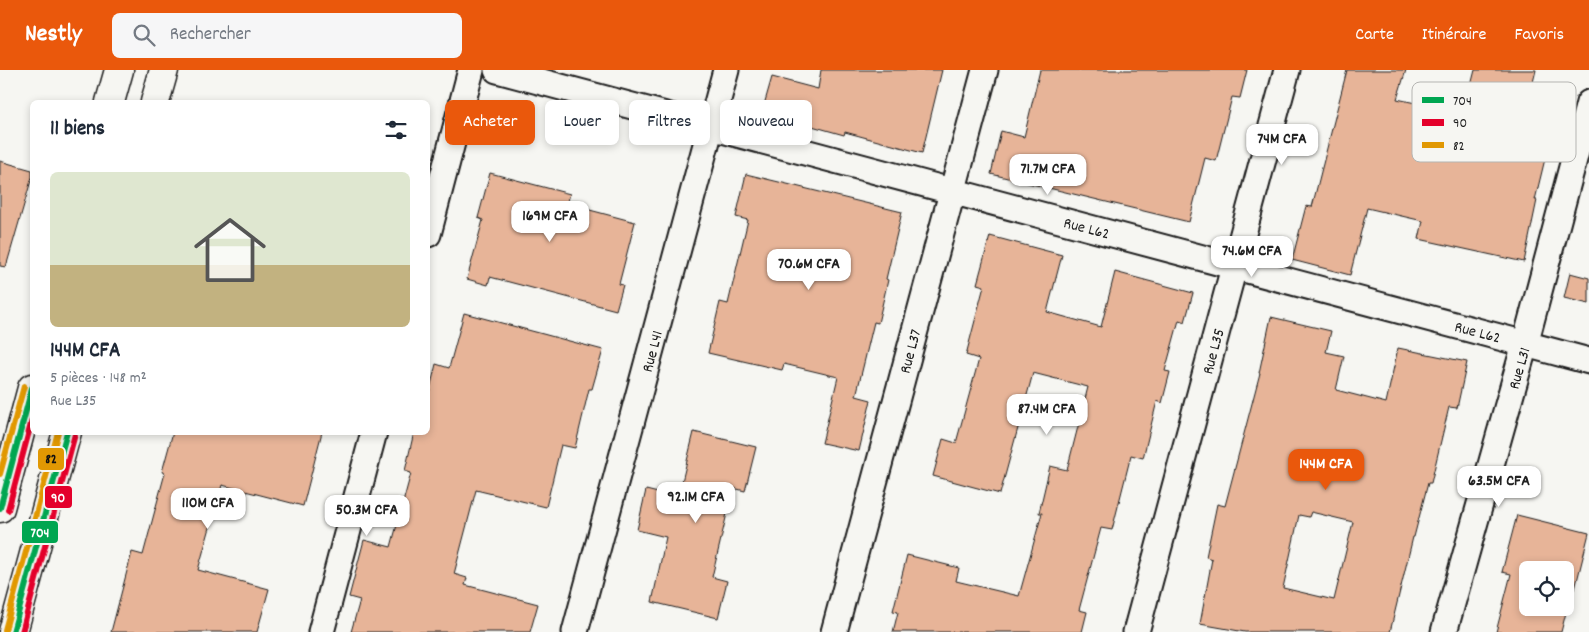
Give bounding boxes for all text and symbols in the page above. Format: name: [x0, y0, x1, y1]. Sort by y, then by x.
search box: [112, 13, 462, 58]
text: Nestly: [25, 18, 82, 52]
icon: search: [130, 21, 158, 49]
text: Rechercher: [170, 22, 251, 49]
text: Carte: [1355, 23, 1394, 48]
text: Itinéraire: [1422, 23, 1486, 48]
text: Favoris: [1514, 23, 1564, 48]
legend: [1412, 82, 1576, 162]
text: 704: [1453, 92, 1472, 112]
chip: Acheter: [445, 100, 535, 145]
chip: Louer: [545, 100, 619, 145]
chip: Filtres: [629, 100, 710, 145]
chip: Nouveau: [720, 100, 812, 145]
text: 90: [1453, 114, 1467, 134]
text: 11 biens: [50, 115, 105, 145]
icon: filters: [382, 116, 410, 144]
pin: 74M CFA: [1236, 124, 1328, 166]
text: 74M CFA: [1257, 128, 1307, 151]
text: 82: [1453, 137, 1465, 157]
pin: 71.7M CFA: [991, 154, 1105, 196]
text: 71.7M CFA: [1020, 158, 1076, 181]
pin: 169M CFA: [498, 200, 602, 243]
icon: home: [185, 205, 275, 295]
text: 169M CFA: [522, 205, 578, 228]
street label: Rue L62: [1061, 212, 1112, 247]
pin: 74.6M CFA: [1195, 236, 1309, 278]
text: 74.6M CFA: [1222, 240, 1282, 263]
pin: 70.6M CFA: [752, 248, 866, 291]
text: 70.6M CFA: [778, 253, 840, 276]
street label: Rue L62: [1452, 316, 1503, 351]
street label: Rue L35: [1197, 326, 1232, 377]
street label: Rue L37: [894, 327, 928, 376]
street label: Rue L41: [637, 328, 670, 375]
text: 144M CFA: [50, 337, 120, 367]
street label: Rue L31: [1503, 345, 1537, 392]
text: 5 pièces · 148 m²: [50, 367, 147, 390]
text: Rue L35: [50, 390, 96, 413]
pin: 87.4M CFA: [990, 394, 1104, 436]
text: 87.4M CFA: [1018, 398, 1076, 421]
line badge: 82: [37, 447, 65, 471]
pin: 144M CFA: [1274, 448, 1378, 491]
text: 82: [45, 450, 57, 470]
text: 144M CFA: [1299, 453, 1353, 476]
pin: 63.5M CFA: [1442, 466, 1556, 508]
text: 63.5M CFA: [1468, 470, 1530, 493]
pin: 92.1M CFA: [639, 482, 753, 524]
line badge: 90: [44, 485, 73, 509]
text: 92.1M CFA: [667, 486, 725, 509]
pin: 110M CFA: [156, 488, 260, 530]
text: 90: [51, 489, 65, 509]
text: 110M CFA: [182, 492, 234, 515]
pin: 50.3M CFA: [310, 494, 424, 537]
text: 50.3M CFA: [336, 499, 398, 522]
line badge: 704: [21, 520, 59, 544]
text: 704: [31, 524, 50, 544]
map controls: [1519, 561, 1574, 616]
button: locate: [1519, 561, 1574, 616]

